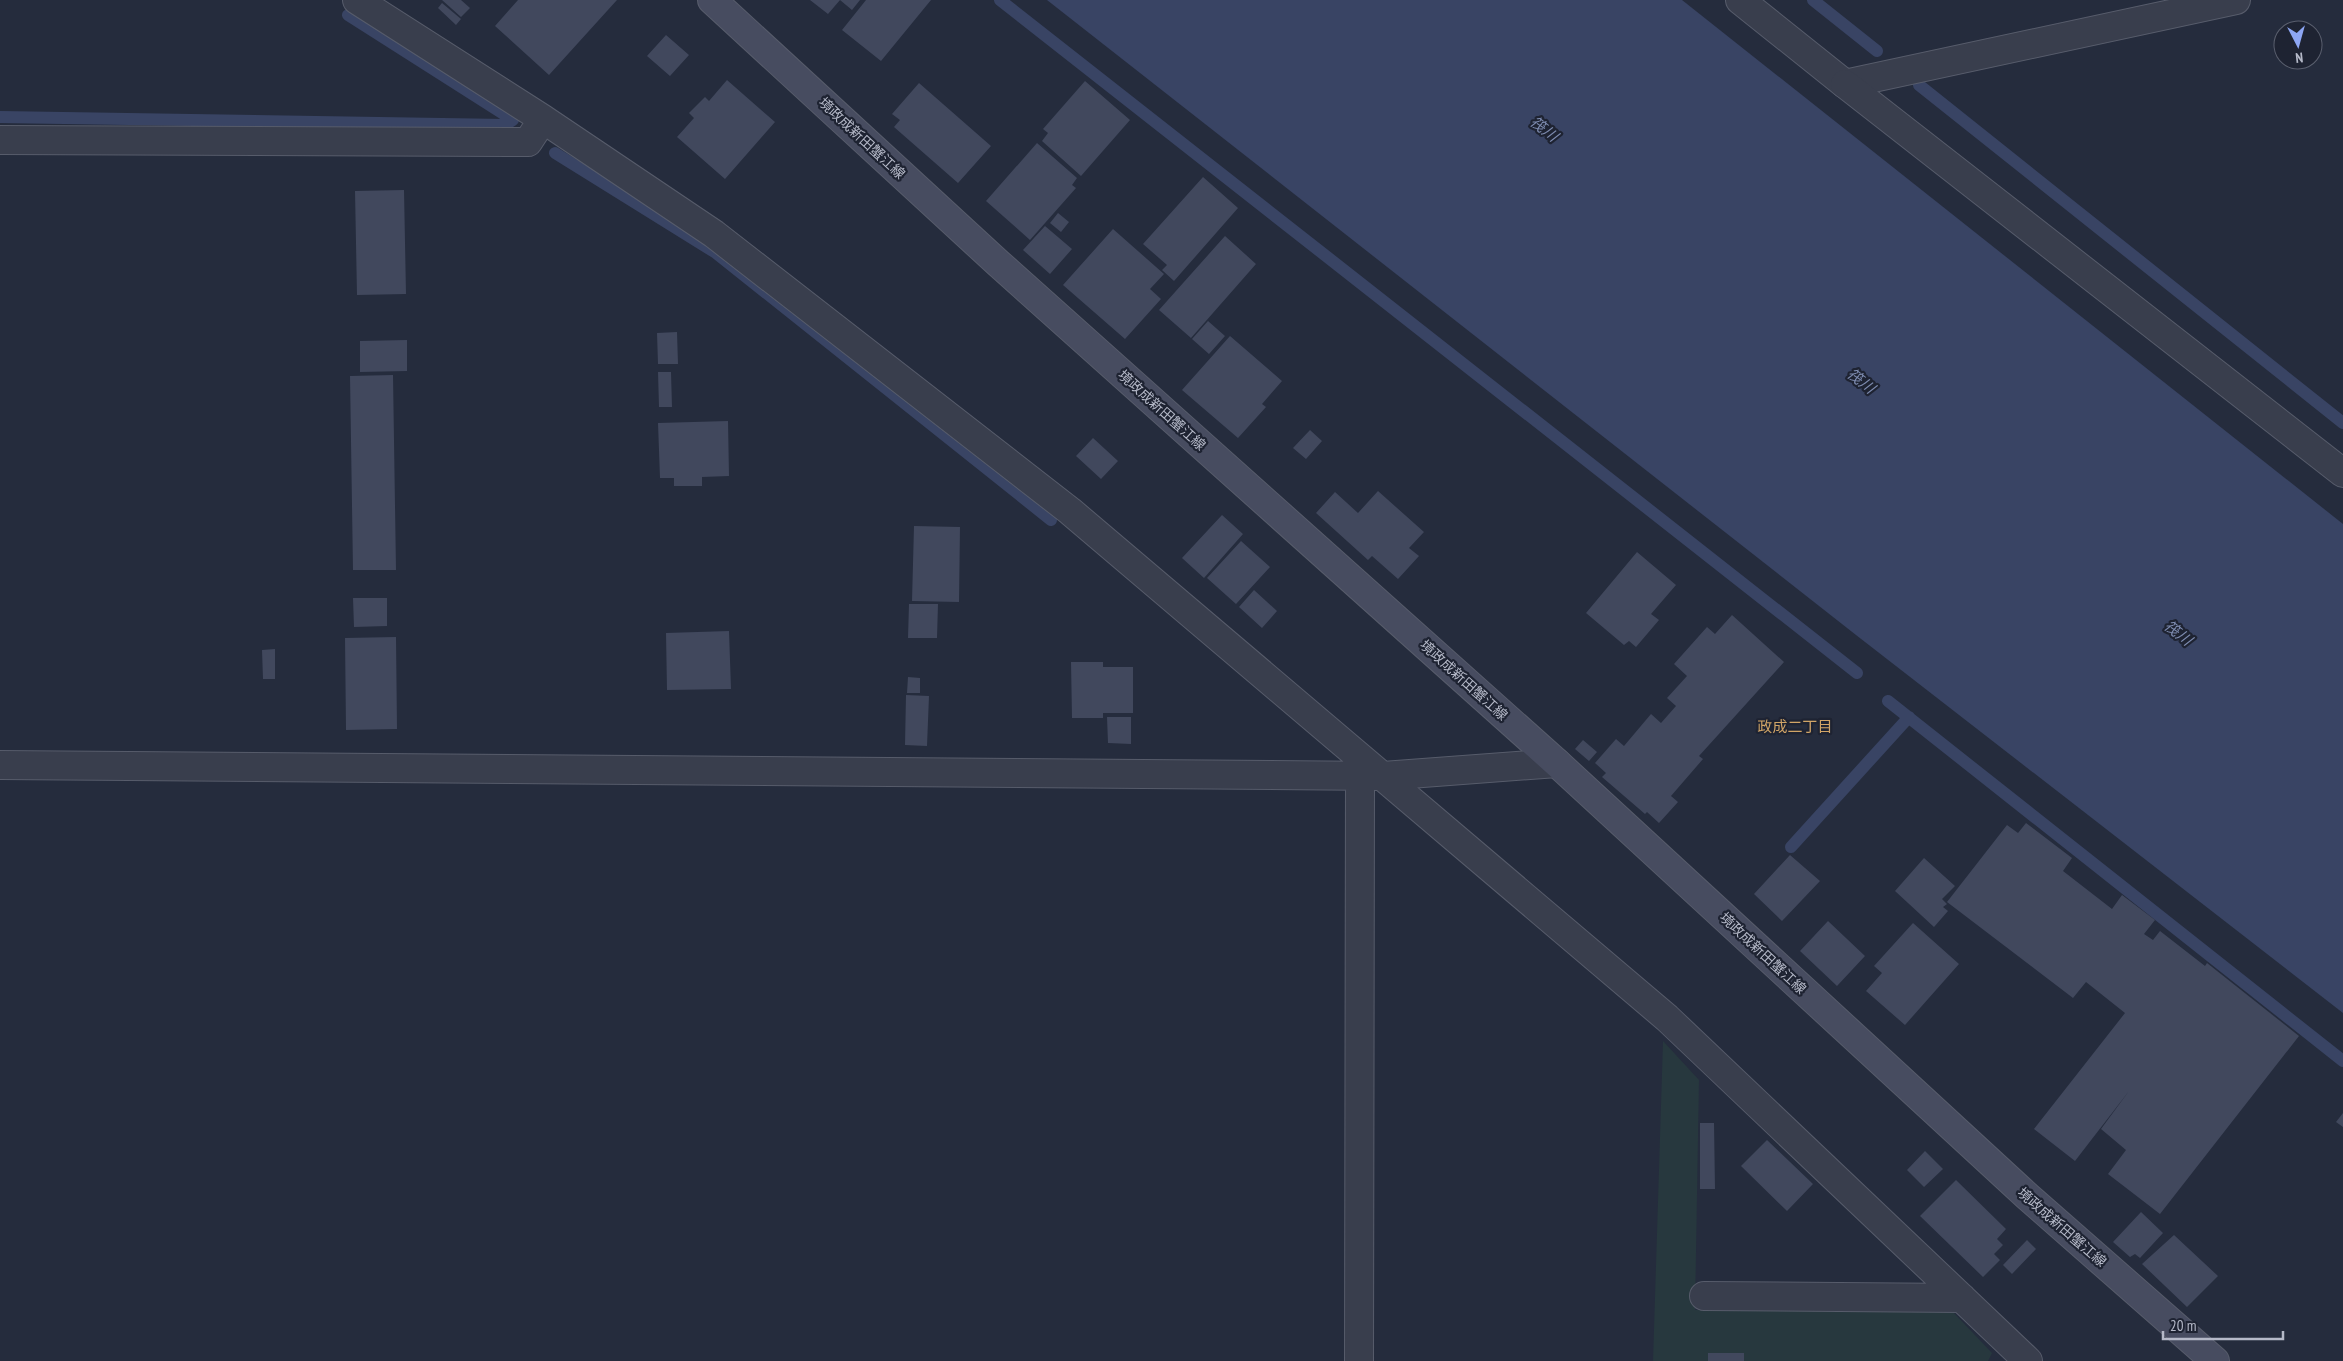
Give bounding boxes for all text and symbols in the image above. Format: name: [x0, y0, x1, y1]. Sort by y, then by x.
north arrow: [2273, 20, 2323, 70]
text: N: [2295, 49, 2304, 67]
street label: 境政成新田蟹江線: [815, 93, 909, 183]
water label: 筏川: [1527, 112, 1564, 147]
water label: 筏川: [1844, 364, 1881, 399]
street label: 境政成新田蟹江線: [1114, 366, 1210, 454]
water label: 筏川: [2161, 616, 2198, 651]
street label: 境政成新田蟹江線: [1416, 636, 1512, 724]
district label: 政成二丁目: [1757, 717, 1833, 736]
street label: 境政成新田蟹江線: [1716, 908, 1810, 998]
street label: 境政成新田蟹江線: [2014, 1183, 2110, 1271]
scale bar: [2163, 1308, 2283, 1340]
text: 20 m: [2170, 1316, 2196, 1335]

